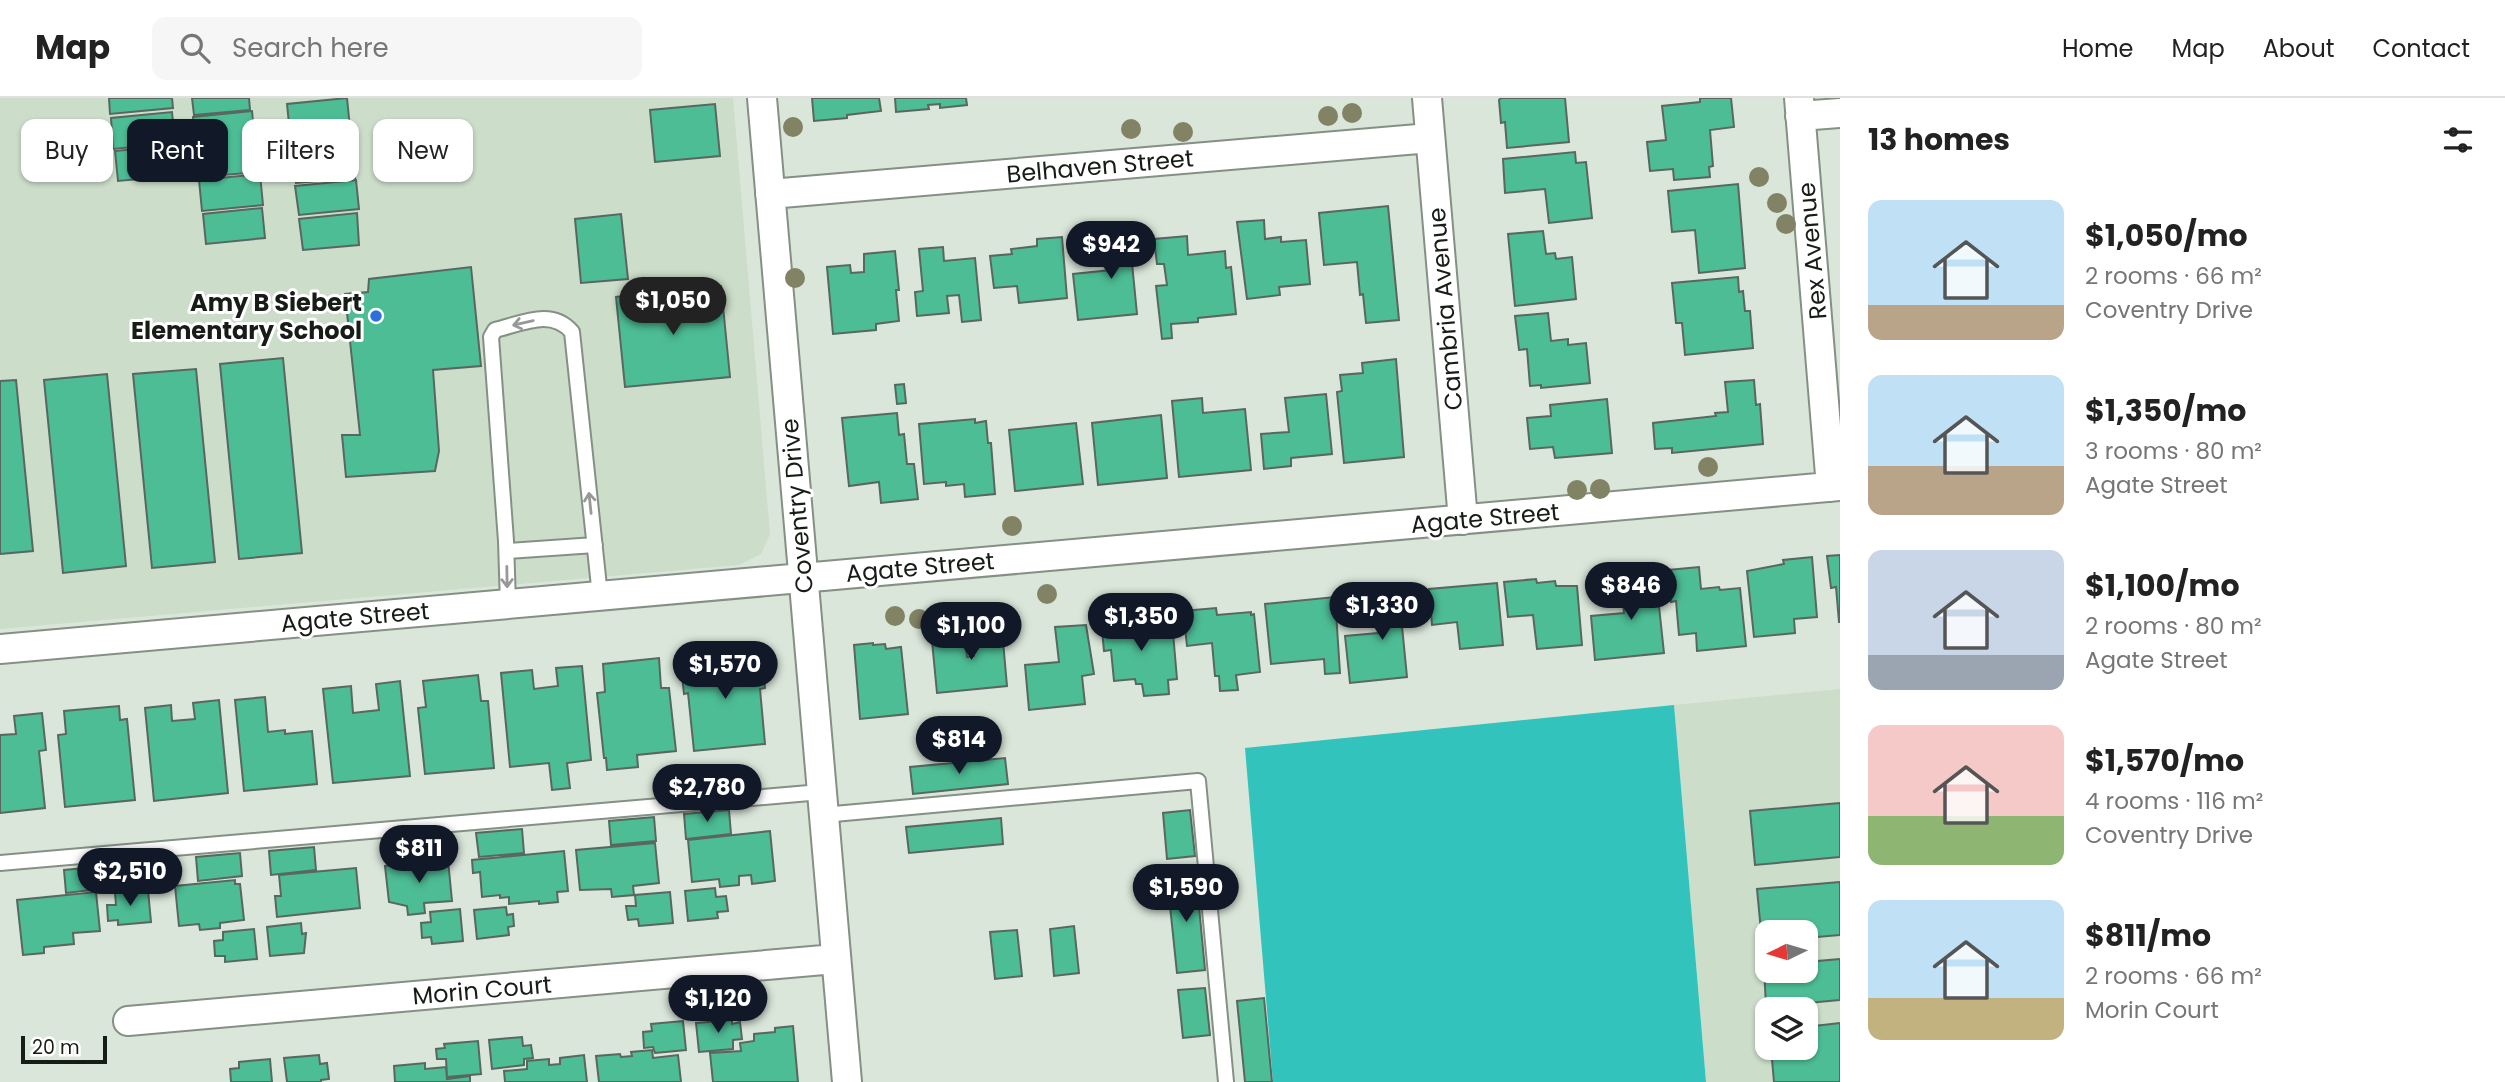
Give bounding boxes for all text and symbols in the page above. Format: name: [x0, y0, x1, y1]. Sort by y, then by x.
search box: [152, 17, 642, 80]
text: Map: [35, 24, 110, 71]
icon: search: [176, 29, 214, 67]
text: Search here: [232, 30, 389, 66]
text: Home: [2062, 32, 2134, 65]
text: Map: [2172, 32, 2225, 65]
text: About: [2263, 32, 2334, 65]
text: Contact: [2372, 32, 2470, 65]
text: 13 homes: [1868, 118, 2010, 161]
chip: Buy: [21, 119, 113, 182]
chip: Rent: [127, 119, 228, 182]
chip: Filters: [242, 119, 359, 182]
chip: New: [373, 119, 473, 182]
icon: filters: [2439, 121, 2477, 159]
street label: Belhaven Street: [1005, 141, 1195, 191]
street label: Rex Avenue: [1790, 181, 1834, 321]
street label: Cambria Avenue: [1420, 206, 1470, 412]
text: $1,050/mo: [2085, 214, 2248, 257]
pin: $942: [1070, 222, 1152, 281]
text: $942: [1082, 228, 1140, 260]
icon: home: [1924, 228, 2008, 312]
text: 2 rooms · 66 m²: [2085, 260, 2262, 292]
pin: $1,050: [616, 278, 730, 337]
text: $1,050: [635, 284, 711, 316]
place label: Amy B Siebert Elementary School: [131, 286, 362, 347]
text: Coventry Drive: [2085, 294, 2253, 326]
marker: Amy B Siebert Elementary School: [368, 308, 384, 324]
one-way arrow: [512, 317, 535, 331]
text: $1,350/mo: [2085, 389, 2246, 432]
icon: home: [1924, 403, 2008, 487]
street label: Coventry Drive: [773, 417, 821, 595]
text: 3 rooms · 80 m²: [2085, 435, 2262, 467]
text: Agate Street: [2085, 469, 2228, 501]
one-way arrow: [584, 492, 597, 515]
street label: Agate Street: [1409, 495, 1561, 541]
street label: Agate Street: [844, 544, 996, 590]
pin: $846: [1590, 562, 1672, 622]
text: $1,100/mo: [2085, 564, 2240, 607]
one-way arrow: [500, 566, 514, 589]
text: $846: [1601, 569, 1661, 601]
icon: home: [1924, 578, 2008, 662]
pin: $1,330: [1325, 582, 1439, 642]
text: $1,330: [1345, 589, 1419, 621]
street label: Agate Street: [279, 594, 431, 640]
pin: $1,350: [1084, 594, 1198, 653]
text: $1,350: [1104, 600, 1178, 632]
pin: $1,100: [914, 602, 1028, 662]
text: $1,100: [936, 609, 1006, 641]
text: 2 rooms · 80 m²: [2085, 610, 2262, 642]
pin: $1,570: [668, 642, 782, 701]
text: Agate Street: [2085, 644, 2228, 676]
text: $1,570: [689, 648, 761, 680]
pin: $814: [918, 716, 1000, 776]
text: $814: [932, 723, 986, 755]
text: $1,570/mo: [2085, 739, 2244, 782]
icon: home: [1924, 753, 2008, 837]
pin: $2,780: [650, 764, 764, 824]
text: $2,780: [668, 771, 746, 803]
text: 4 rooms · 116 m²: [2085, 785, 2263, 817]
text: Coventry Drive: [2085, 819, 2253, 851]
pin: $811: [378, 826, 460, 885]
text: $811: [395, 832, 443, 864]
pin: $2,510: [73, 848, 187, 908]
text: $2,510: [93, 855, 167, 887]
pin: $1,590: [1129, 864, 1243, 924]
text: $1,590: [1149, 871, 1223, 903]
text: $811/mo: [2085, 914, 2211, 957]
north arrow: [1755, 920, 1818, 984]
map controls: [1755, 920, 1818, 1060]
icon: home: [1924, 928, 2008, 1012]
text: 2 rooms · 66 m²: [2085, 960, 2262, 992]
street label: Morin Court: [411, 967, 553, 1013]
pin: $1,120: [661, 976, 775, 1035]
text: $1,120: [684, 982, 752, 1014]
text: Morin Court: [2085, 994, 2219, 1026]
button: layers: [1755, 997, 1818, 1060]
scale bar: [21, 1033, 107, 1065]
text: 20 m: [32, 1034, 80, 1061]

